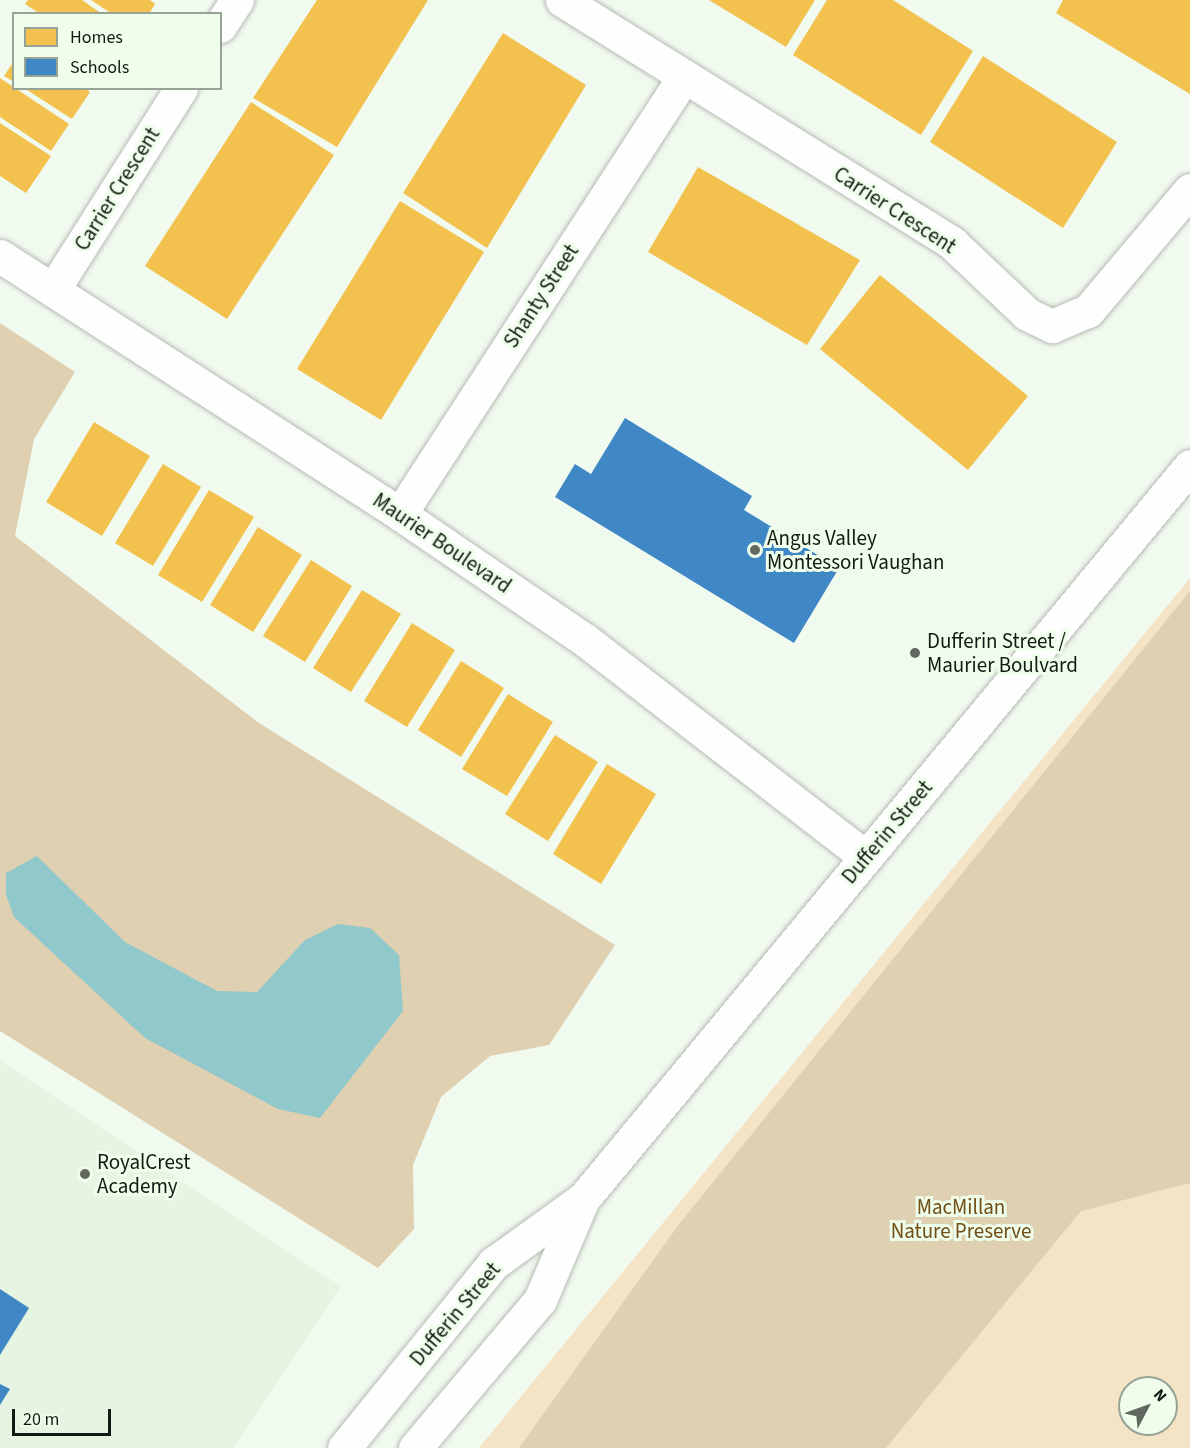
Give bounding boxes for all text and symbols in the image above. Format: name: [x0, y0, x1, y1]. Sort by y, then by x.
legend: [12, 12, 222, 90]
text: Homes: [70, 25, 123, 50]
text: Schools: [70, 55, 129, 80]
street label: Carrier Crescent: [69, 123, 165, 255]
street label: Carrier Crescent: [829, 161, 961, 259]
street label: Shanty Street: [498, 239, 584, 353]
street label: Maurier Boulevard: [368, 487, 516, 599]
place label: Angus Valley Montessori Vaughan: [767, 525, 944, 575]
marker: Angus Valley Montessori Vaughan: [748, 543, 762, 557]
place label: Dufferin Street / Maurier Boulvard: [927, 628, 1078, 678]
marker: Dufferin Street / Maurier Boulvard: [908, 646, 922, 660]
street label: Dufferin Street: [836, 775, 938, 889]
place label: RoyalCrest Academy: [97, 1149, 190, 1199]
marker: RoyalCrest Academy: [78, 1167, 92, 1181]
park label: MacMillan Nature Preserve: [891, 1194, 1031, 1244]
street label: Dufferin Street: [404, 1257, 506, 1371]
north arrow: [1118, 1376, 1178, 1436]
text: N: [1148, 1384, 1172, 1407]
scale bar: [15, 1397, 114, 1435]
text: 20 m: [23, 1407, 59, 1432]

